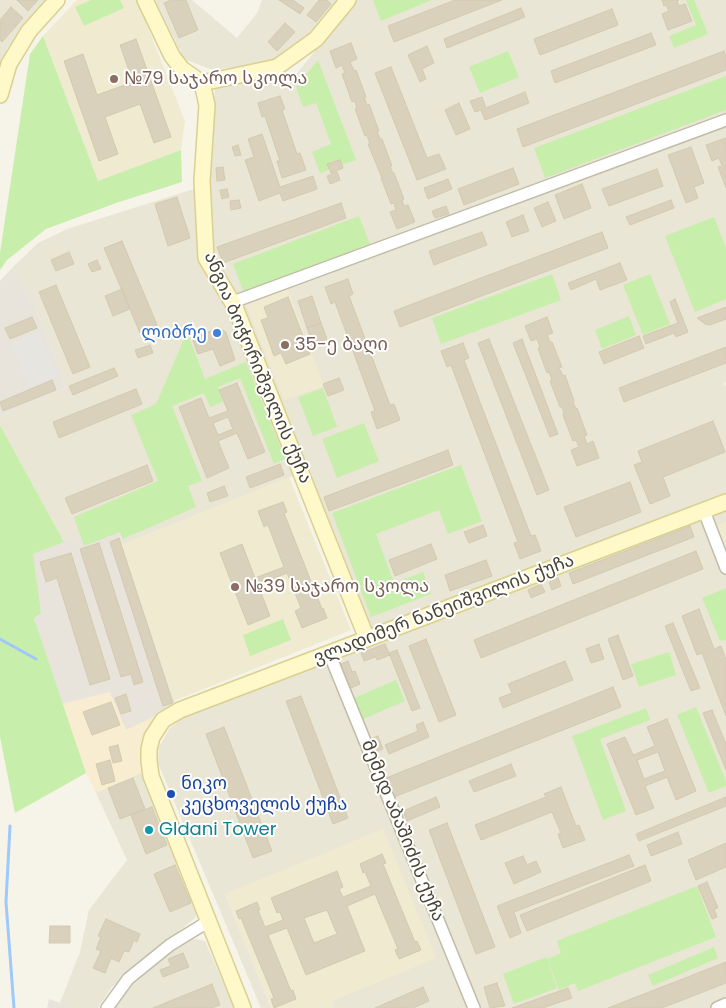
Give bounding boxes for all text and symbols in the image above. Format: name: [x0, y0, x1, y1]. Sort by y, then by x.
place label: №79 საჯარო სკოლა: [124, 68, 307, 90]
marker: №79 საჯარო სკოლა: [108, 73, 120, 85]
street label: ანგია ბოჭორიშვილის ქუჩა: [198, 249, 316, 487]
place label: ლიბრე: [141, 322, 207, 344]
marker: ლიბრე: [211, 327, 223, 339]
place label: 35-ე ბაღი: [295, 334, 388, 356]
marker: 35-ე ბაღი: [279, 339, 291, 351]
street label: ვლადიმერ ნანეიშვილის ქუჩა: [311, 550, 577, 670]
place label: №39 საჯარო სკოლა: [245, 576, 429, 598]
marker: №39 საჯარო სკოლა: [229, 581, 241, 593]
street label: მემედ აბაშიძის ქუჩა: [356, 737, 448, 925]
place label: ნიკო კეცხოველის ქუჩა: [181, 773, 347, 816]
marker: ნიკო კეცხოველის ქუჩა: [165, 788, 177, 800]
place label: Gldani Tower: [159, 819, 276, 841]
marker: Gldani Tower: [143, 824, 155, 836]

